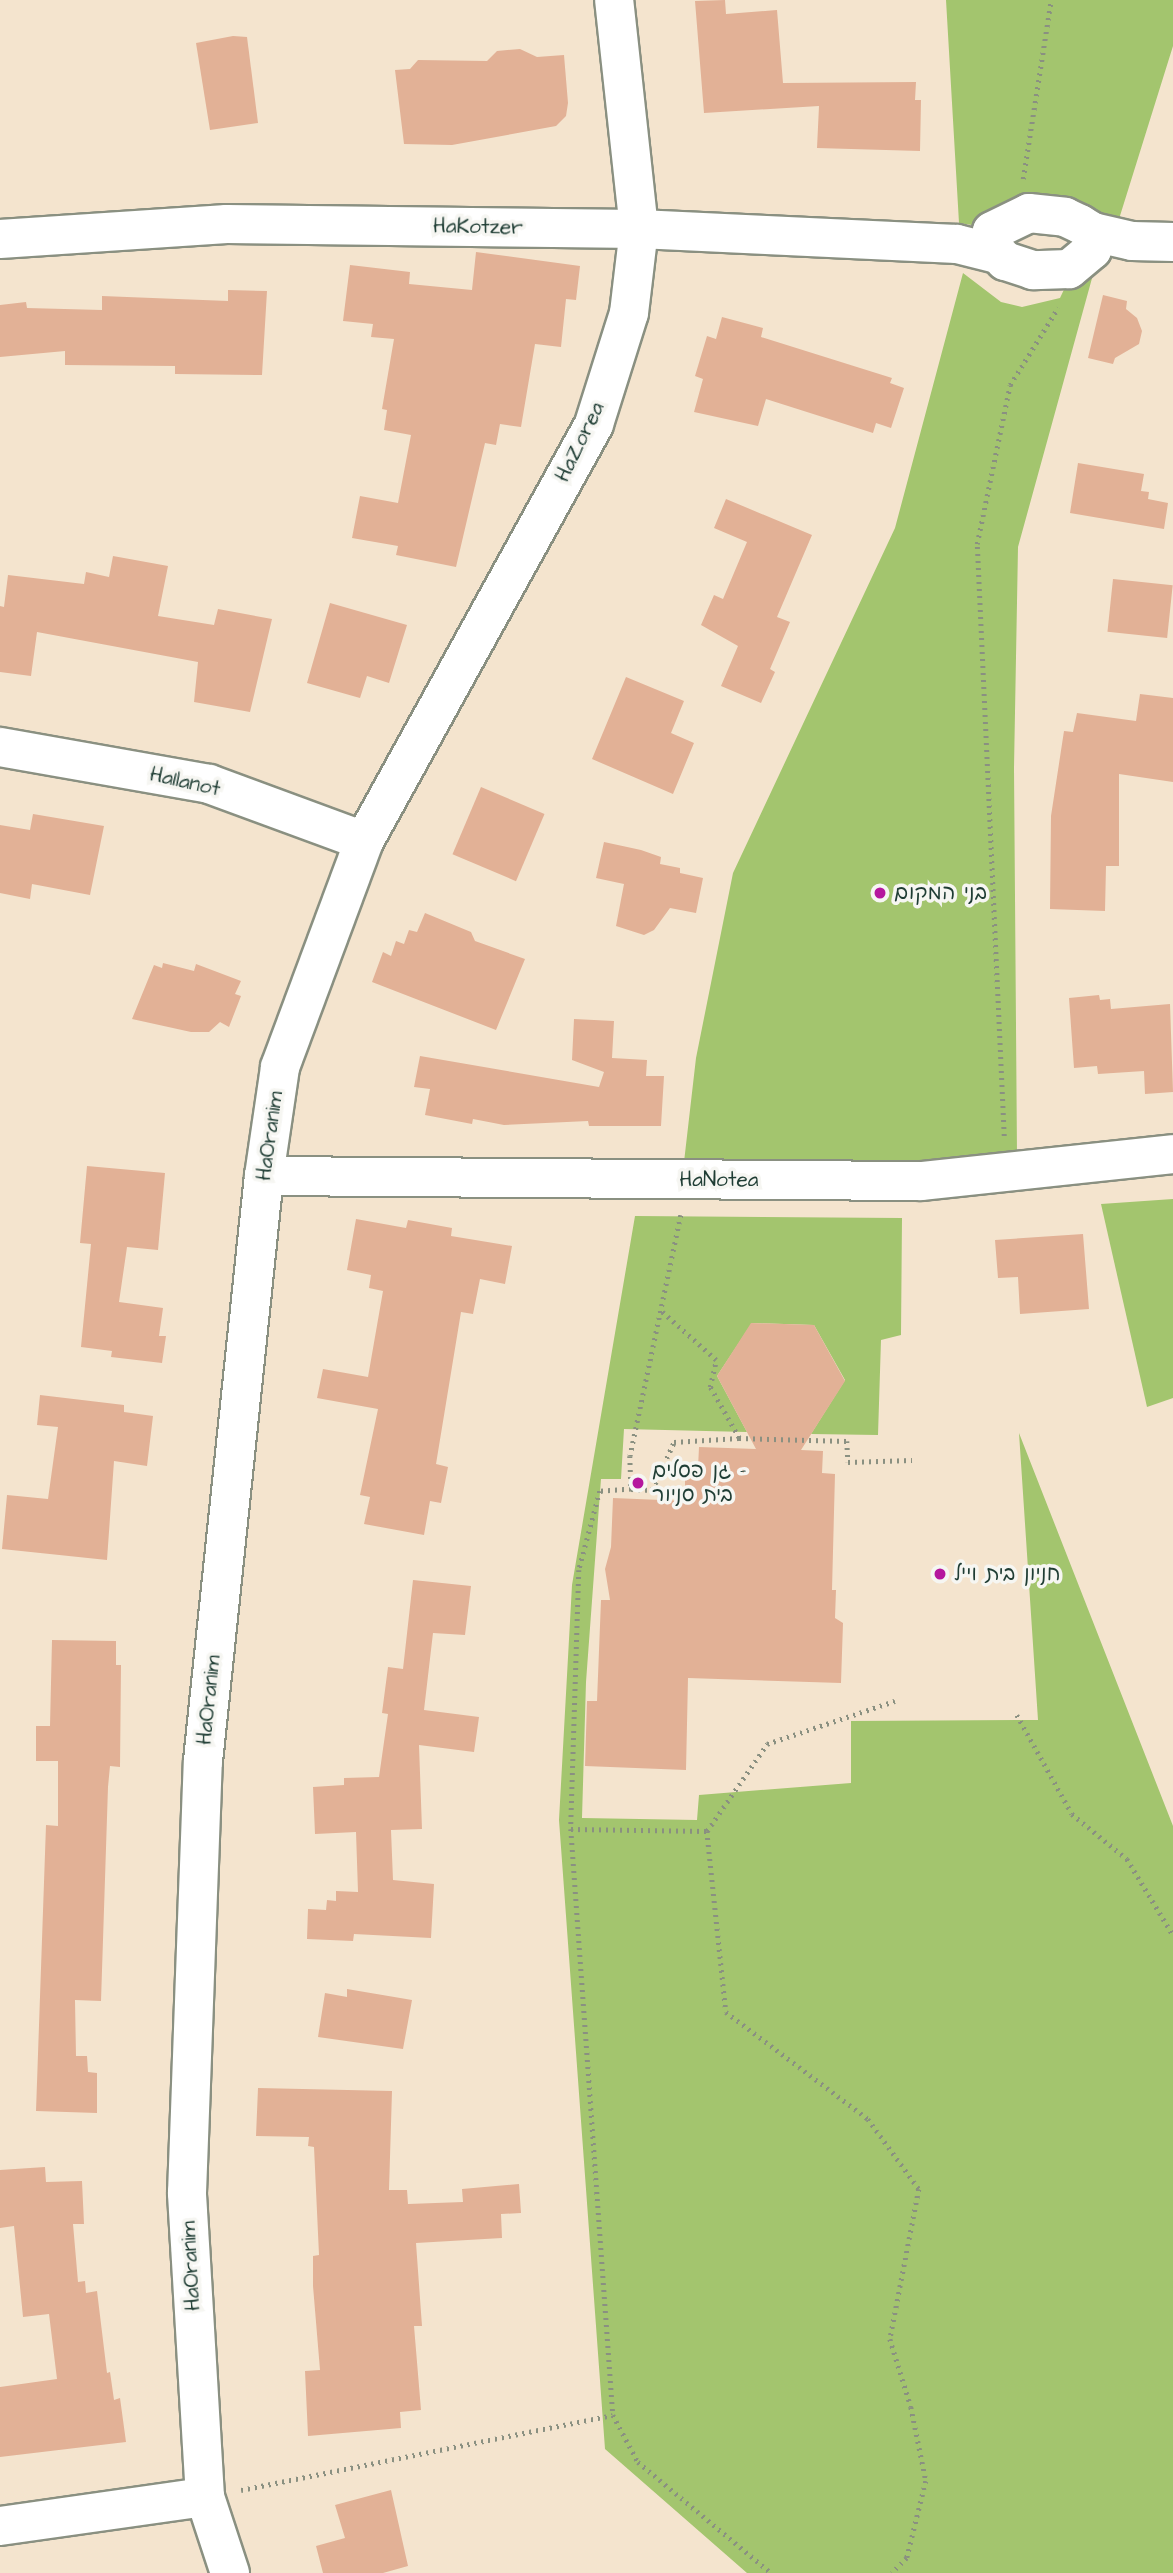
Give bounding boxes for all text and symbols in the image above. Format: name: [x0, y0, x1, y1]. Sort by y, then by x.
street label: HaKotzer: [433, 214, 523, 240]
street label: HaZorea: [550, 398, 610, 486]
street label: HaIlanot: [147, 762, 223, 802]
place label: בני המקום: [894, 880, 987, 906]
marker: בני המקום: [872, 885, 888, 901]
street label: HaOranim: [251, 1090, 289, 1182]
street label: HaNotea: [680, 1167, 758, 1193]
place label: גן פסלים - בית סניור: [652, 1458, 746, 1508]
marker: גן פסלים - בית סניור: [630, 1475, 646, 1491]
place label: חניון בית וייל: [954, 1561, 1061, 1587]
marker: חניון בית וייל: [932, 1566, 948, 1582]
street label: HaOranim: [192, 1654, 226, 1746]
street label: HaOranim: [176, 2221, 206, 2311]

